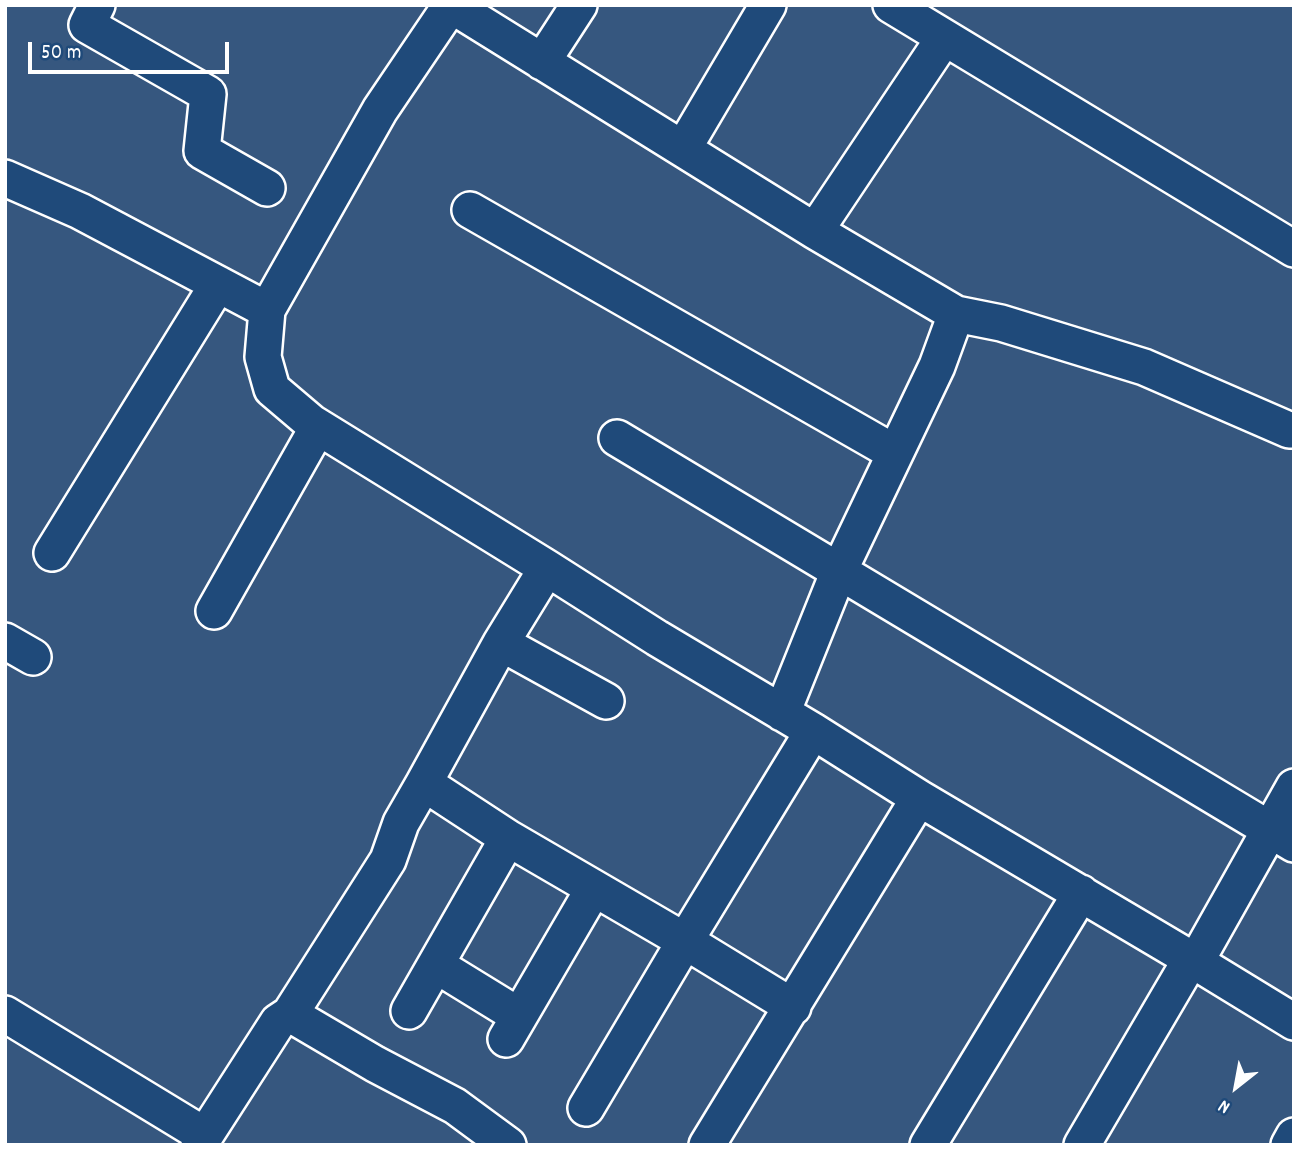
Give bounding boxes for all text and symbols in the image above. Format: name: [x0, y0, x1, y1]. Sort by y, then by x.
scale bar: [32, 28, 233, 72]
text: 50 m: [41, 39, 81, 69]
north arrow: [1201, 1052, 1271, 1122]
text: N: [1214, 1091, 1236, 1119]

